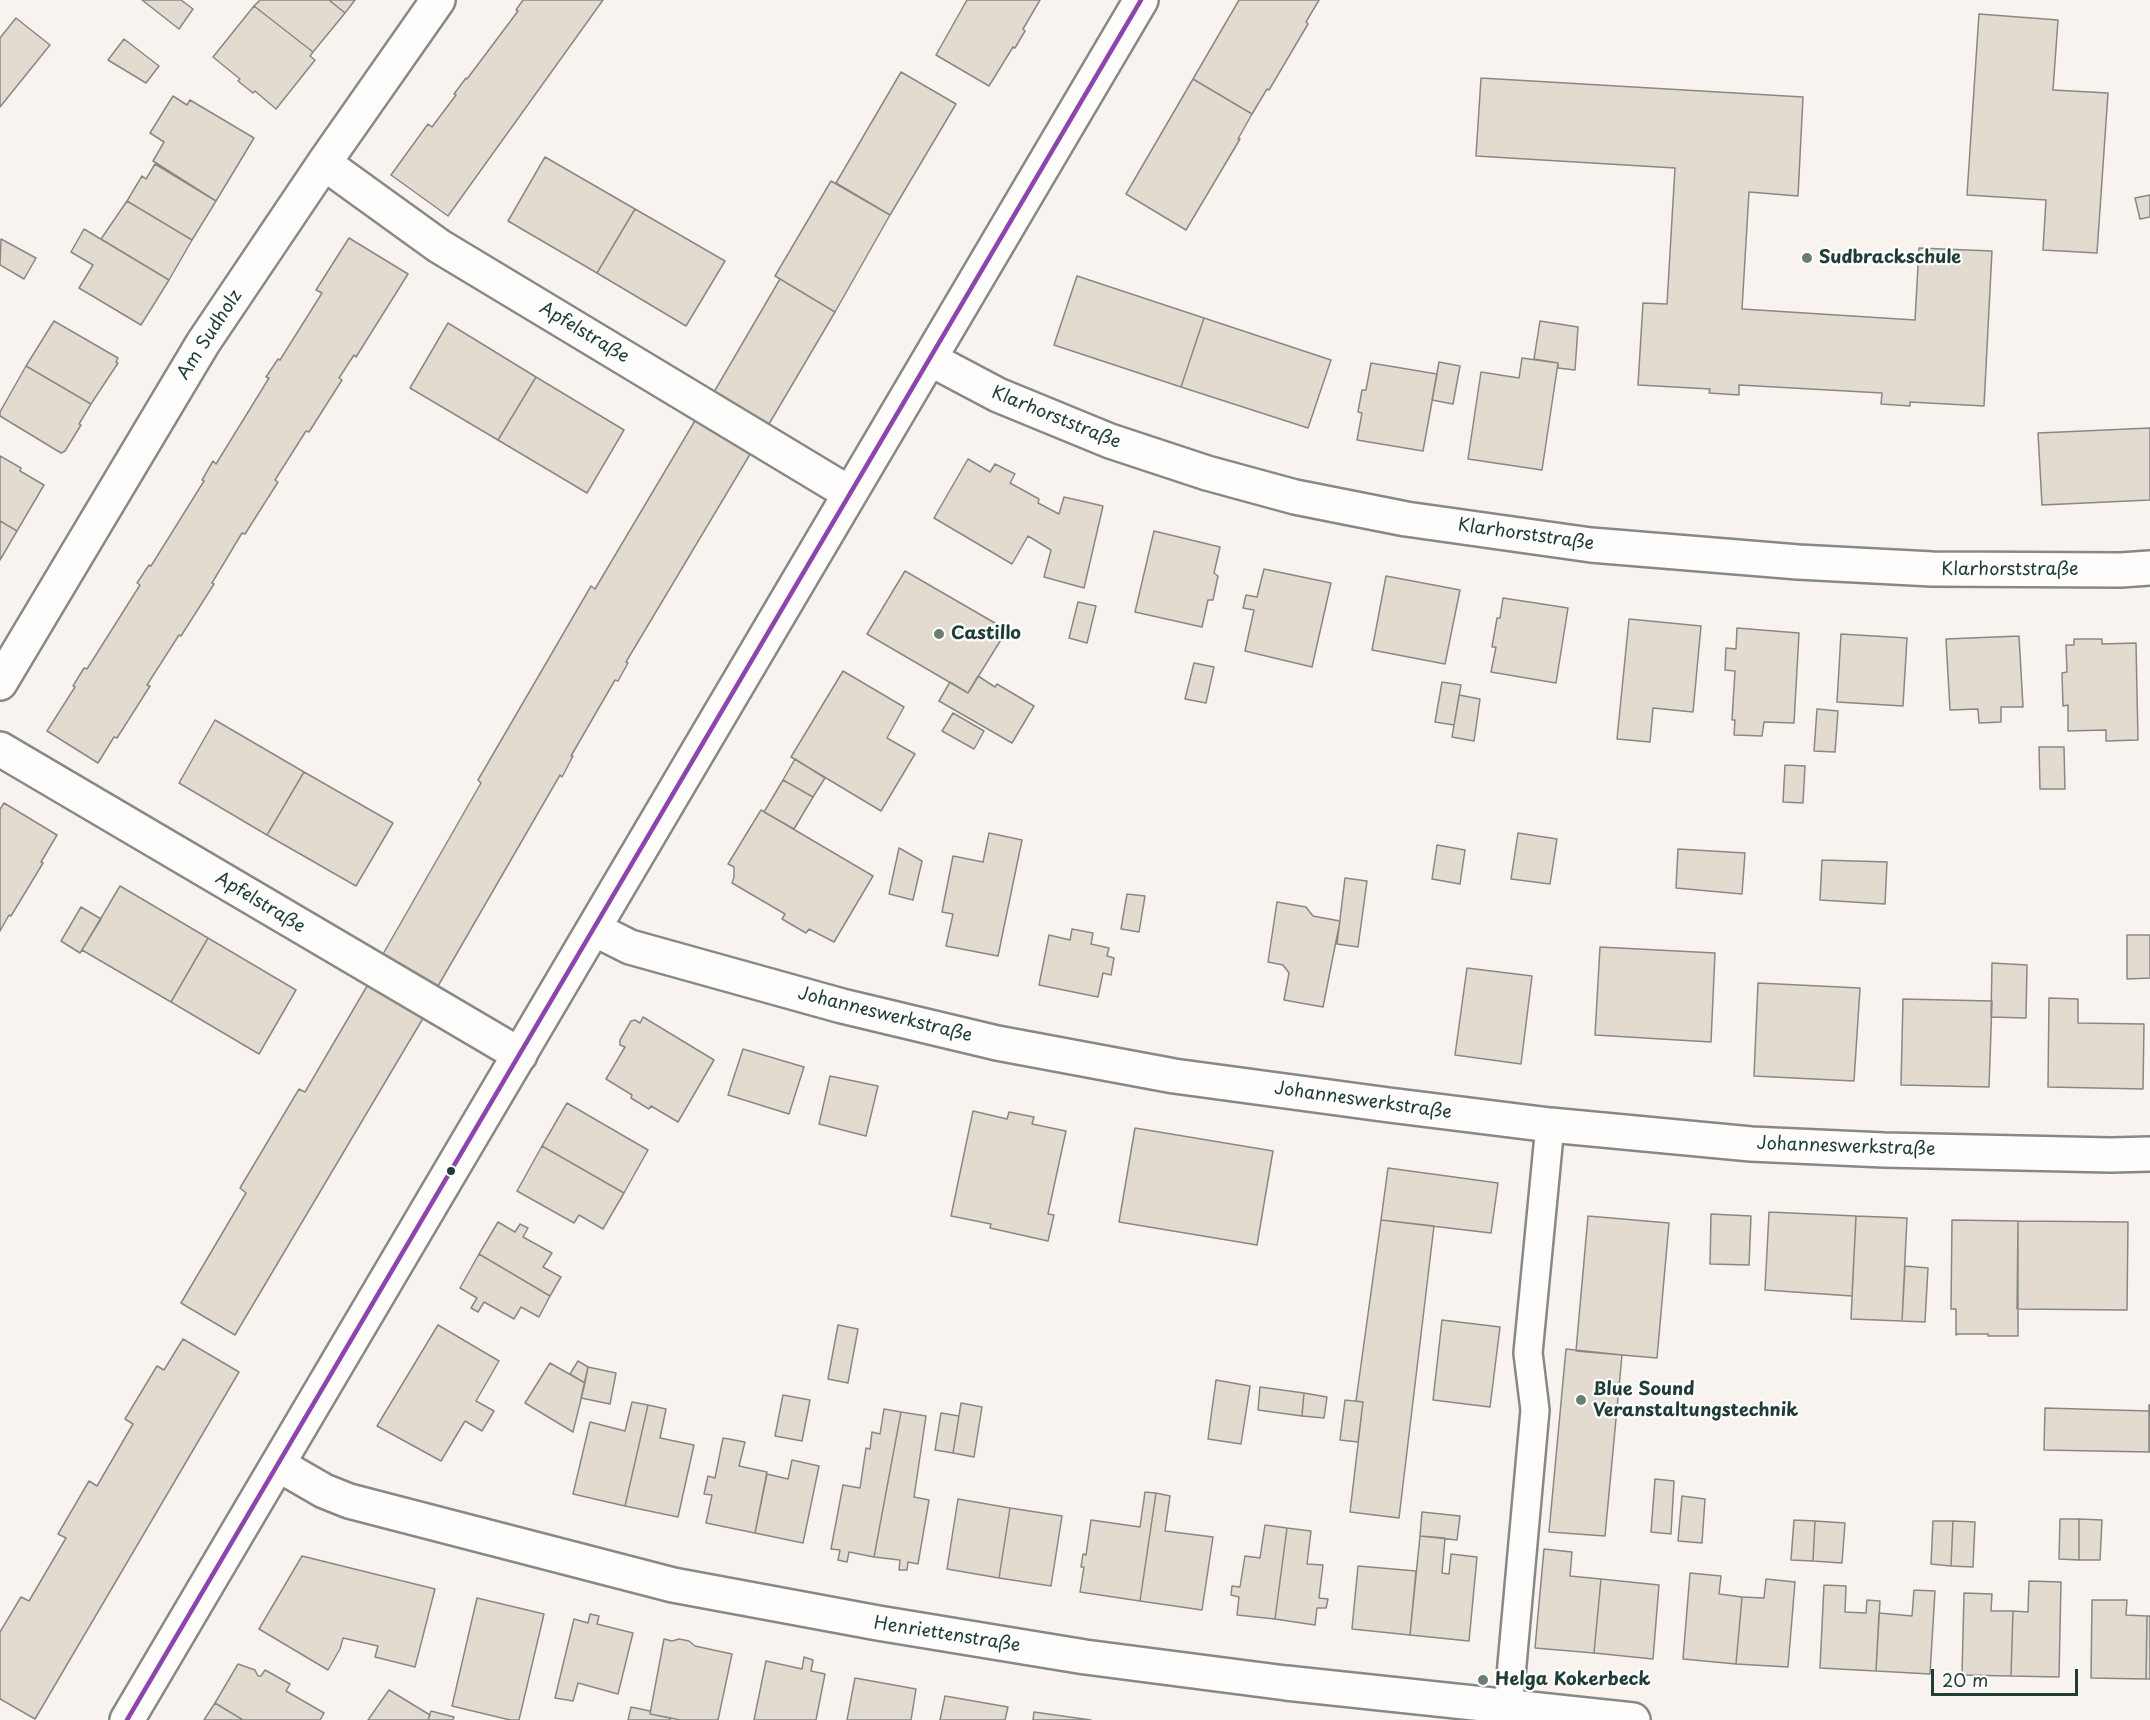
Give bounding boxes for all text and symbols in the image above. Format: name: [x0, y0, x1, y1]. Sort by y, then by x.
place label: Sudbrackschule: [1819, 247, 1961, 269]
marker: Sudbrackschule: [1800, 251, 1814, 265]
street label: Am Sudholz: [173, 286, 247, 384]
street label: Apfelstraße: [535, 298, 633, 368]
street label: Klarhorststraße: [988, 382, 1124, 454]
street label: Klarhorststraße: [1457, 515, 1595, 555]
street label: Klarhorststraße: [1941, 559, 2079, 581]
place label: Castillo: [951, 623, 1021, 645]
marker: Castillo: [932, 627, 946, 641]
street label: Apfelstraße: [211, 868, 309, 938]
street label: Johanneswerkstraße: [796, 983, 974, 1047]
street label: Johanneswerkstraße: [1273, 1078, 1453, 1124]
street label: Johanneswerkstraße: [1756, 1133, 1936, 1161]
unlabelled marker: [445, 1165, 457, 1177]
place label: Blue Sound Veranstaltungstechnik: [1593, 1379, 1798, 1422]
marker: Blue Sound Veranstaltungstechnik: [1574, 1393, 1588, 1407]
street label: Henriettenstraße: [872, 1613, 1022, 1657]
scale bar: [1934, 1657, 2081, 1695]
text: 20 m: [1942, 1666, 1988, 1693]
place label: Helga Kokerbeck: [1495, 1669, 1651, 1691]
marker: Helga Kokerbeck: [1476, 1673, 1490, 1687]

